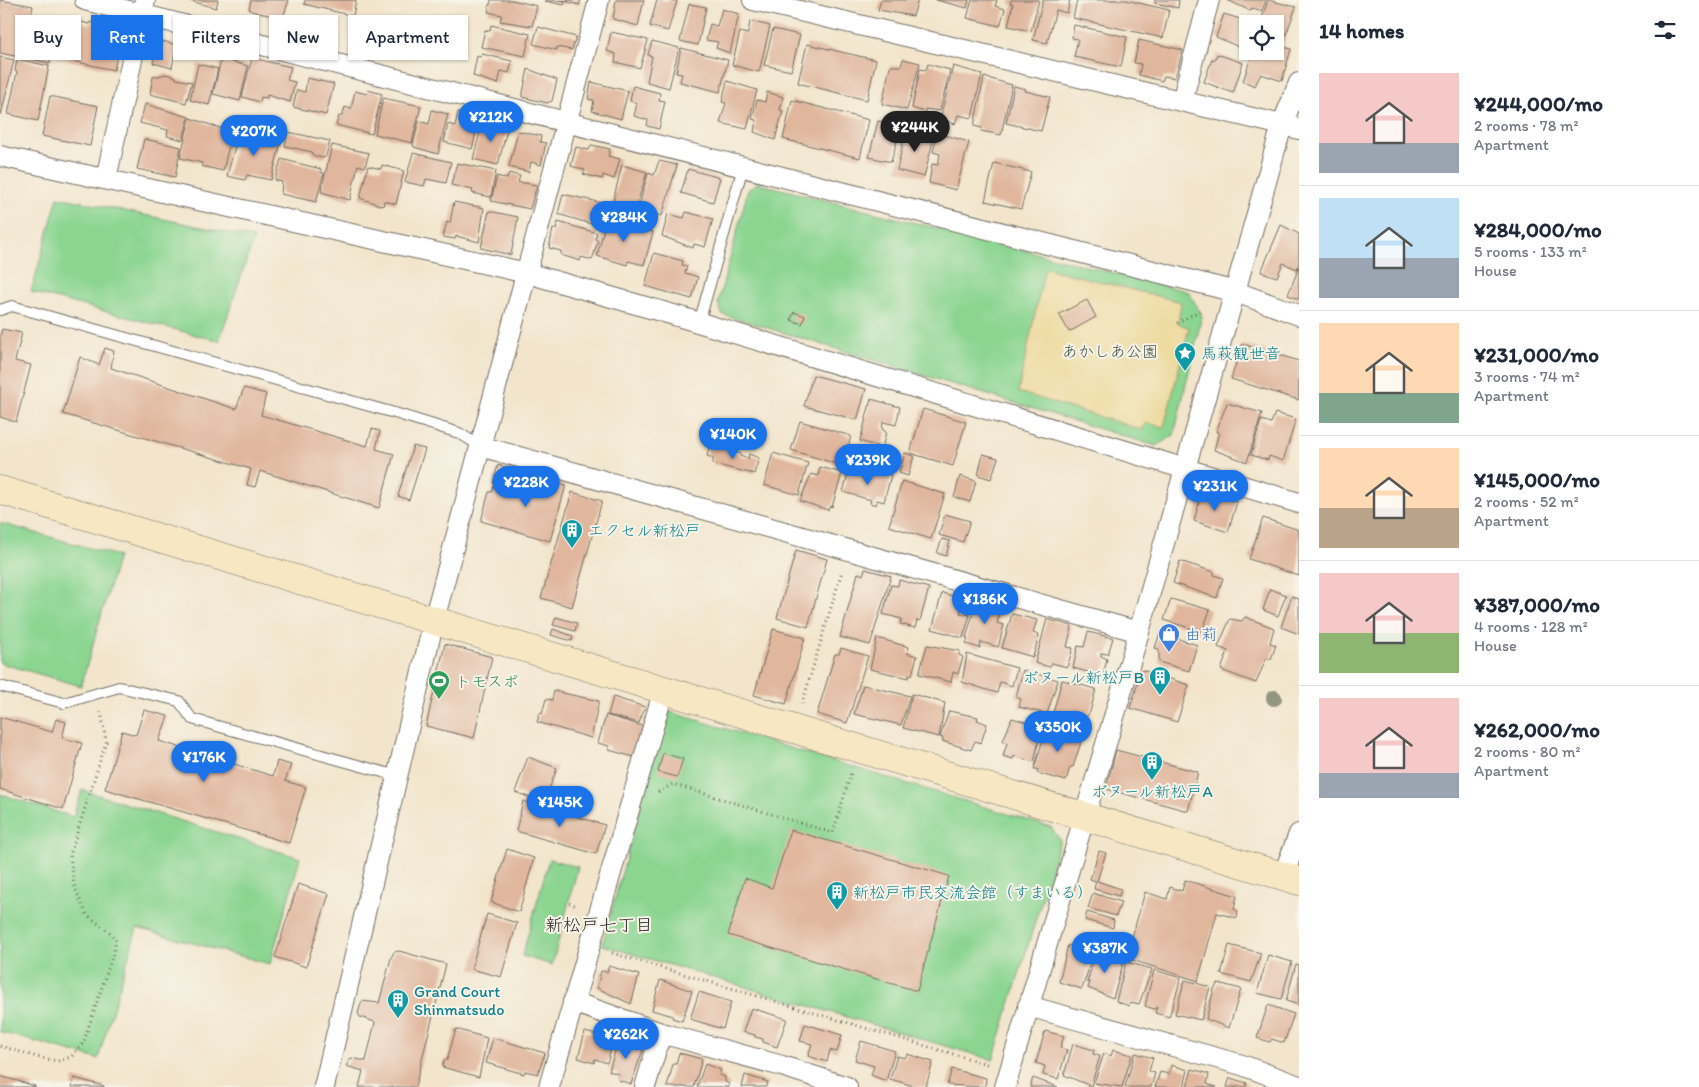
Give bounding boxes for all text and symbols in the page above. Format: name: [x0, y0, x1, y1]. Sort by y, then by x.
chip: Buy: [15, 15, 81, 60]
chip: Rent: [91, 15, 163, 60]
chip: Filters: [173, 15, 259, 60]
chip: New: [269, 15, 338, 60]
chip: Apartment: [348, 15, 468, 60]
map controls: [1239, 15, 1284, 60]
button: locate: [1239, 15, 1284, 60]
icon: filters: [1651, 16, 1679, 44]
text: 14 homes: [1319, 18, 1404, 43]
text: ¥244,000/mo: [1474, 91, 1603, 116]
icon: home: [1359, 93, 1419, 153]
pin: ¥212K: [456, 100, 526, 143]
text: ¥212K: [469, 107, 513, 126]
pin: ¥244K: [880, 110, 950, 153]
pin: ¥207K: [219, 114, 289, 157]
text: 2 rooms · 78 m²: [1474, 116, 1579, 135]
text: ¥244K: [892, 117, 938, 136]
text: ¥207K: [231, 121, 277, 140]
text: Apartment: [1474, 135, 1549, 154]
pin: ¥284K: [589, 200, 659, 243]
text: ¥284K: [601, 207, 647, 226]
text: ¥284,000/mo: [1474, 217, 1602, 242]
icon: home: [1359, 218, 1419, 278]
text: 5 rooms · 133 m²: [1474, 242, 1587, 261]
text: House: [1474, 261, 1517, 280]
place icon: 馬萩観世音: [1173, 341, 1197, 372]
park label: あかしあ公園: [1062, 342, 1158, 361]
text: ¥231,000/mo: [1474, 342, 1599, 367]
icon: home: [1359, 343, 1419, 403]
place label: 馬萩観世音: [1201, 344, 1281, 363]
text: 3 rooms · 74 m²: [1474, 367, 1580, 386]
text: Apartment: [1474, 386, 1549, 405]
pin: ¥140K: [698, 418, 768, 460]
text: ¥140K: [710, 424, 756, 443]
pin: ¥239K: [833, 444, 903, 486]
text: ¥239K: [846, 450, 890, 469]
pin: ¥228K: [491, 466, 561, 508]
text: ¥145,000/mo: [1474, 467, 1600, 492]
icon: home: [1359, 468, 1419, 528]
pin: ¥231K: [1180, 470, 1250, 512]
text: ¥228K: [504, 472, 548, 491]
text: ¥231K: [1193, 476, 1237, 495]
text: 2 rooms · 52 m²: [1474, 492, 1579, 511]
text: Apartment: [1474, 511, 1549, 530]
building icon: エクセル新松戸: [560, 518, 584, 549]
place label: エクセル新松戸: [588, 521, 701, 540]
pin: ¥186K: [950, 582, 1020, 625]
text: ¥186K: [963, 589, 1007, 608]
text: ¥387,000/mo: [1474, 592, 1600, 617]
icon: home: [1359, 593, 1419, 653]
text: 4 rooms · 128 m²: [1474, 617, 1588, 636]
shop icon: 由莉: [1157, 622, 1181, 653]
place label: 由莉: [1185, 625, 1217, 644]
text: House: [1474, 636, 1517, 655]
building icon: ボヌール新松戸B: [1148, 665, 1172, 696]
place label: ボヌール新松戸B: [1023, 668, 1144, 687]
sports icon: トモスポ: [427, 669, 451, 700]
place label: トモスポ: [455, 672, 519, 691]
pin: ¥350K: [1023, 710, 1093, 753]
text: ¥350K: [1035, 717, 1081, 736]
text: ¥262,000/mo: [1474, 717, 1600, 742]
icon: home: [1359, 718, 1419, 778]
pin: ¥176K: [169, 740, 239, 783]
text: 2 rooms · 80 m²: [1474, 742, 1580, 761]
text: ¥176K: [182, 747, 226, 766]
building icon: ボヌール新松戸A: [1140, 750, 1164, 781]
text: Apartment: [1474, 761, 1549, 780]
place label: ボヌール新松戸A: [1091, 782, 1213, 801]
pin: ¥145K: [525, 786, 595, 828]
text: ¥145K: [538, 792, 582, 811]
building icon: 新松戸市民交流会館（すまいる）: [825, 880, 849, 911]
place label: 新松戸市民交流会館（すまいる）: [853, 883, 1093, 902]
district label: 新松戸七丁目: [545, 914, 653, 936]
pin: ¥387K: [1070, 932, 1140, 974]
text: ¥387K: [1083, 938, 1127, 957]
place label: Grand Court Shinmatsudo: [414, 982, 505, 1019]
building icon: Grand Court Shinmatsudo: [386, 988, 410, 1019]
pin: ¥262K: [591, 1018, 661, 1060]
text: ¥262K: [604, 1024, 648, 1043]

